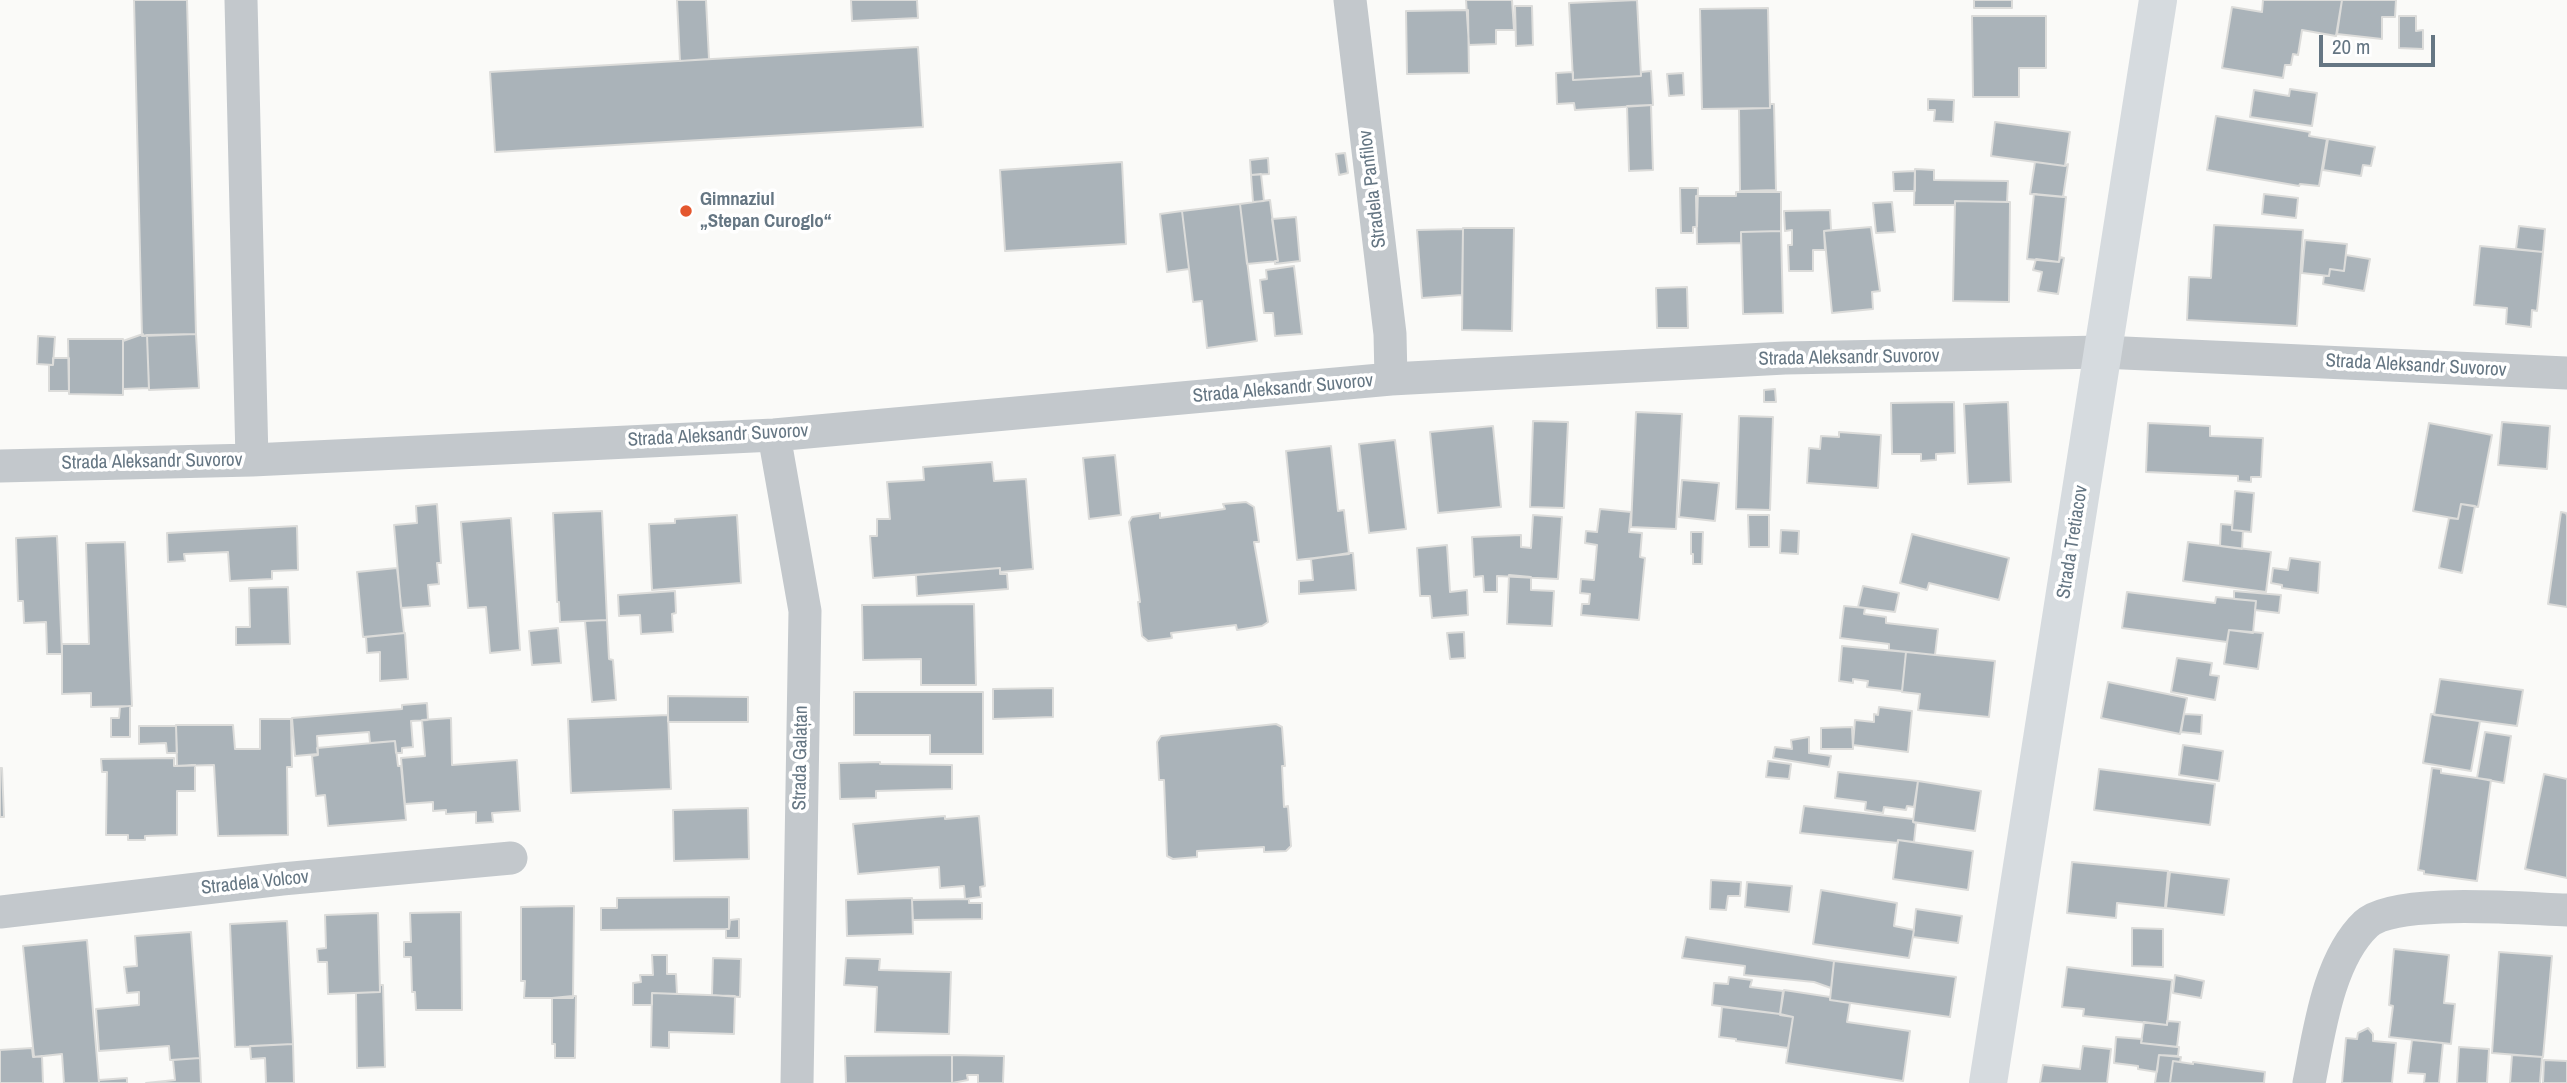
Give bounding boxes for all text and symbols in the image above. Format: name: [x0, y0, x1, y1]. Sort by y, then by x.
scale bar: [2322, 21, 2438, 65]
text: 20 m: [2332, 32, 2370, 61]
street label: Stradela Panfilov: [1354, 129, 1392, 249]
place label: Gimnaziul „Stepan Curoglo“: [700, 189, 832, 233]
marker: Gimnaziul „Stepan Curoglo“: [678, 203, 694, 219]
street label: Strada Aleksandr Suvorov: [1758, 345, 1940, 371]
street label: Strada Aleksandr Suvorov: [2325, 350, 2507, 382]
street label: Strada Aleksandr Suvorov: [1192, 370, 1374, 408]
street label: Strada Aleksandr Suvorov: [627, 420, 809, 452]
street label: Strada Aleksandr Suvorov: [61, 449, 243, 475]
street label: Strada Tretiacov: [2053, 484, 2093, 600]
street label: Strada Galațan: [789, 705, 813, 811]
street label: Stradela Volcov: [200, 866, 310, 900]

